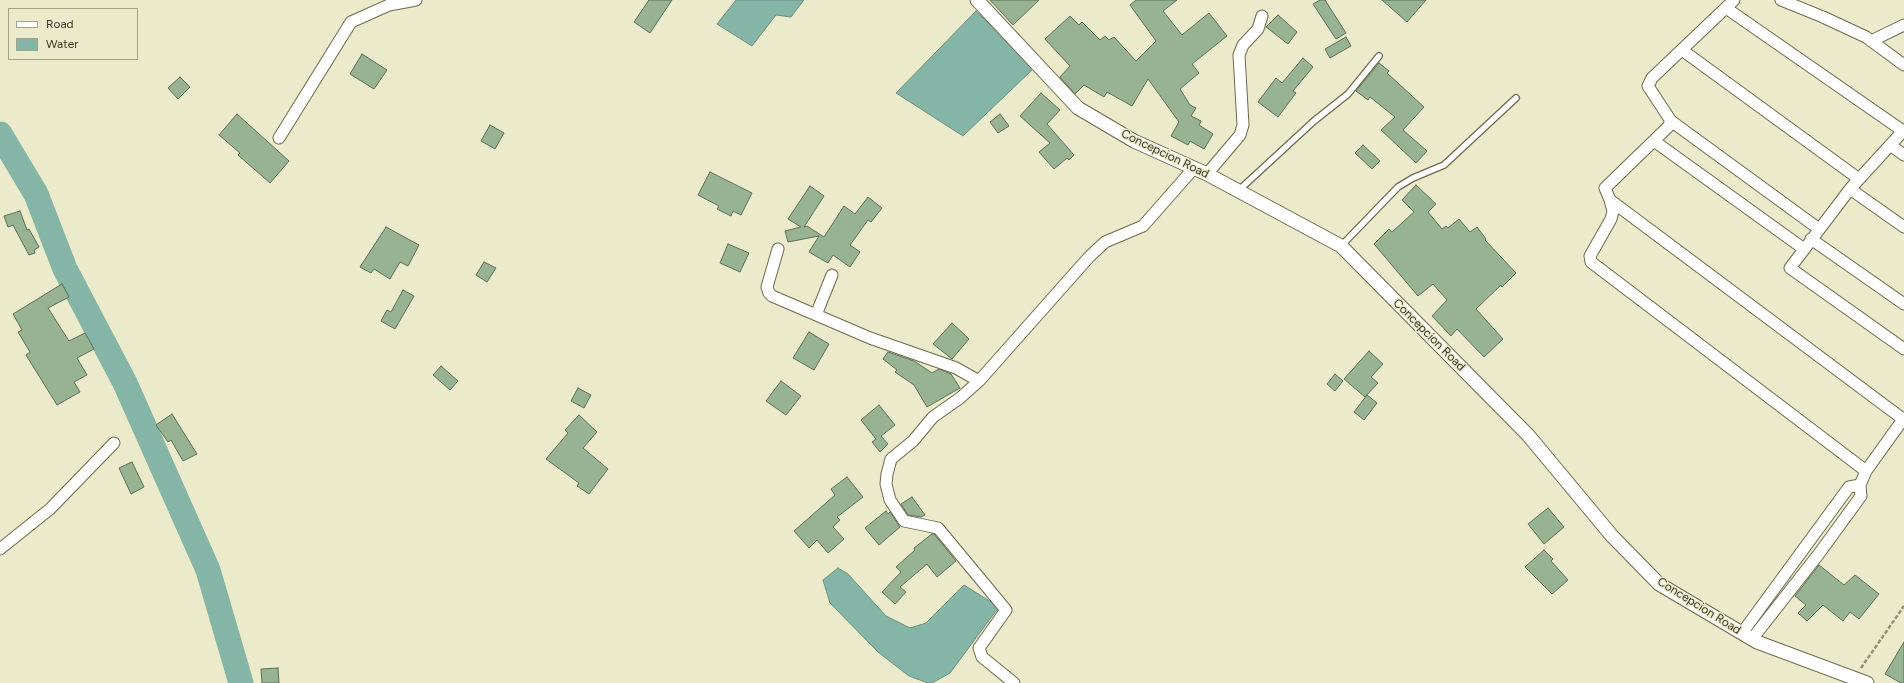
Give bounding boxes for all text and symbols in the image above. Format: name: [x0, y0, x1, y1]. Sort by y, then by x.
legend: [8, 8, 138, 60]
text: Road: [46, 17, 74, 31]
text: Water: [46, 37, 78, 51]
street label: Concepcion Road: [1119, 126, 1211, 182]
street label: Concepcion Road: [1390, 296, 1468, 374]
street label: Concepcion Road: [1654, 574, 1744, 638]

